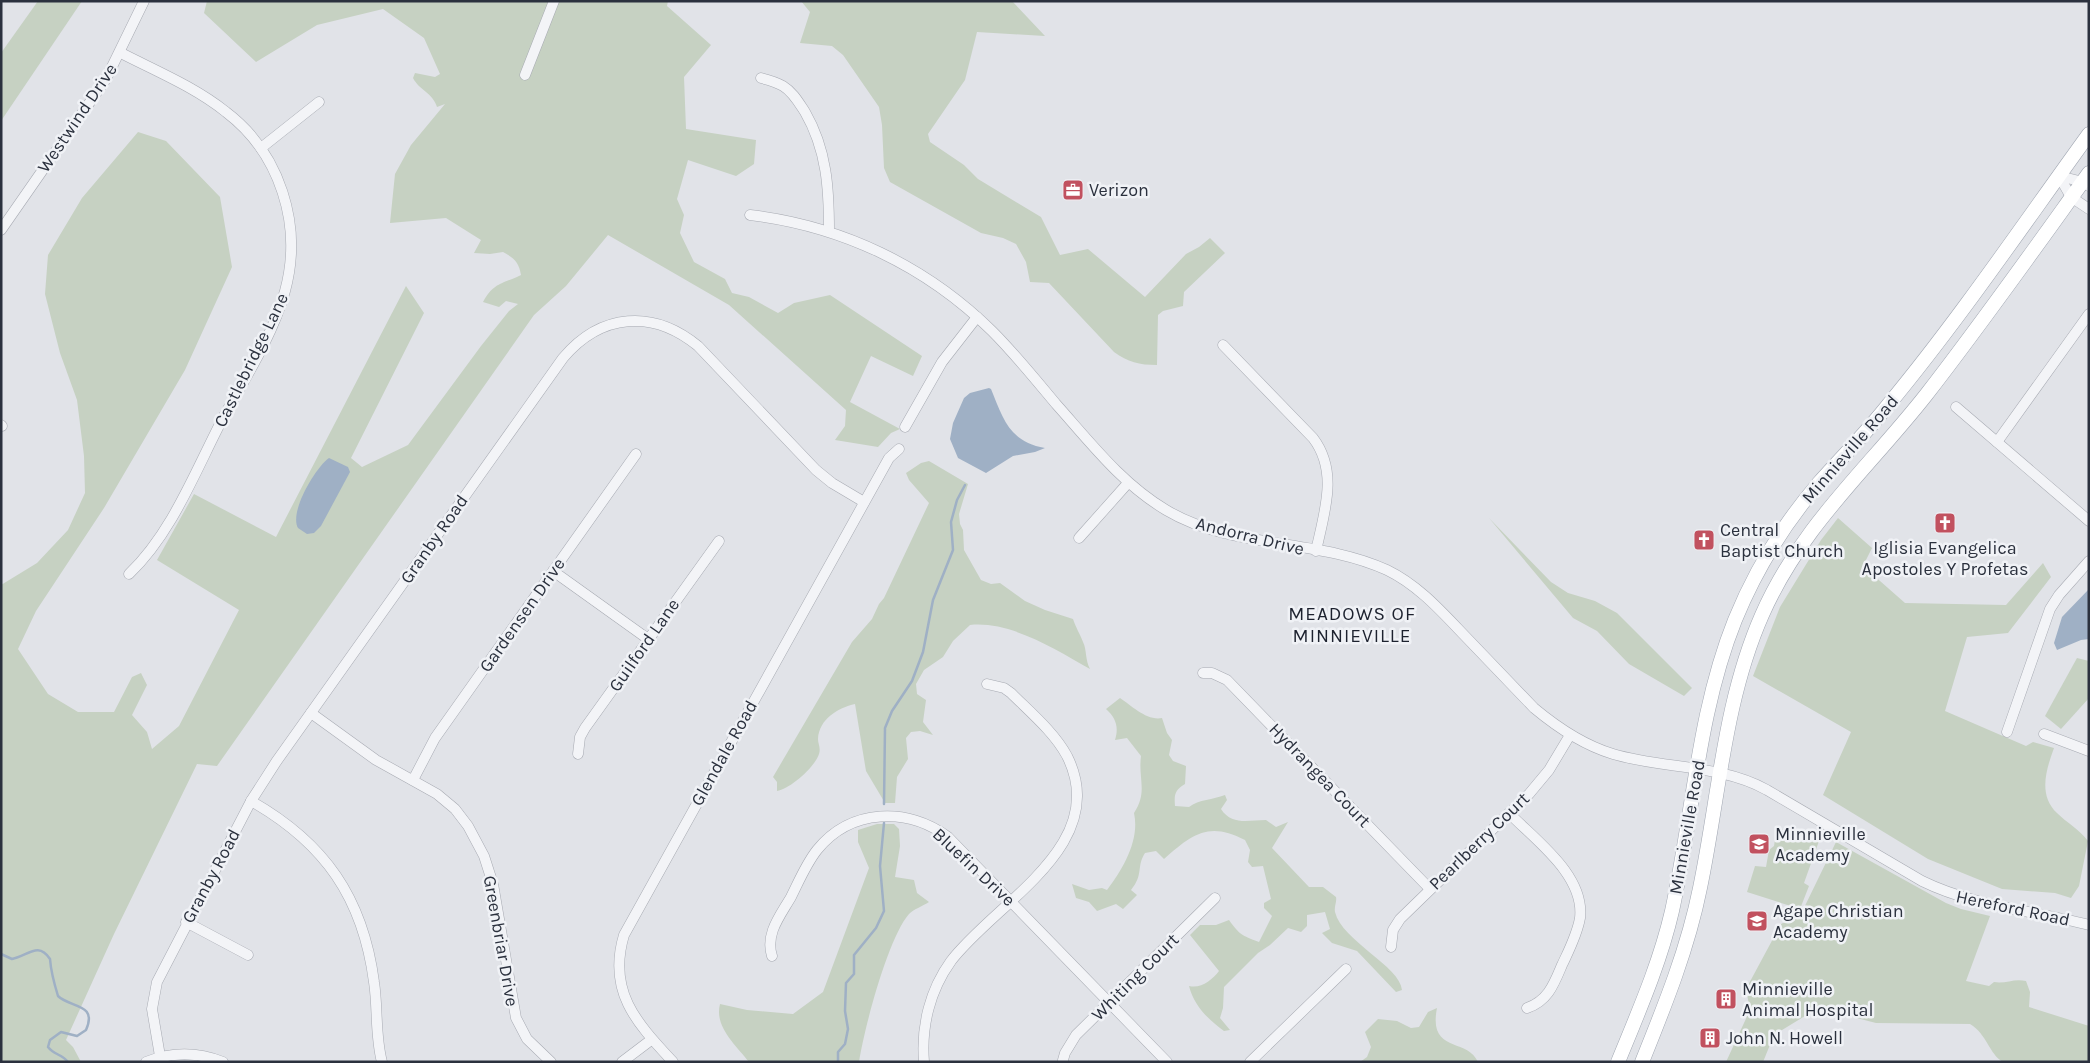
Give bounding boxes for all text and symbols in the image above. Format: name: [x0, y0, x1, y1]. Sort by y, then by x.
street label: Westwind Drive: [32, 59, 122, 177]
office icon: Verizon: [1061, 178, 1085, 202]
place label: Verizon: [1089, 179, 1149, 201]
street label: Castlebridge Lane: [209, 289, 293, 431]
street label: Minnieville Road: [1797, 390, 1903, 508]
street label: Granby Road: [395, 490, 473, 588]
church icon: Iglisia Evangelica Apostoles Y Profetas: [1933, 511, 1957, 535]
street label: Andorra Drive: [1194, 512, 1306, 560]
place label: Central Baptist Church: [1720, 519, 1844, 562]
church icon: Central Baptist Church: [1692, 528, 1716, 552]
place label: Iglisia Evangelica Apostoles Y Profetas: [1862, 537, 2028, 580]
street label: Gardensen Drive: [474, 554, 570, 676]
street label: Guilford Lane: [604, 594, 684, 696]
district label: MEADOWS OF MINNIEVILLE: [1288, 603, 1416, 647]
street label: Glendale Road: [686, 696, 762, 810]
street label: Hydrangea Court: [1265, 718, 1376, 832]
street label: Minnieville Road: [1664, 758, 1710, 896]
street label: Pearlberry Court: [1424, 787, 1534, 895]
street label: Bluefin Drive: [928, 823, 1020, 911]
place label: Minnieville Academy: [1775, 823, 1866, 866]
street label: Granby Road: [177, 825, 245, 927]
school or university icon: Minnieville Academy: [1747, 832, 1771, 856]
street label: Greenbriar Drive: [479, 874, 523, 1008]
street label: Hereford Road: [1954, 885, 2072, 931]
place label: Agape Christian Academy: [1773, 900, 1904, 943]
school or university icon: Agape Christian Academy: [1745, 909, 1769, 933]
street label: Whiting Court: [1087, 928, 1184, 1025]
place label: Minnieville Animal Hospital: [1742, 978, 1874, 1021]
building icon: Minnieville Animal Hospital: [1714, 987, 1738, 1011]
building icon: John N. Howell: [1698, 1026, 1722, 1050]
place label: John N. Howell: [1726, 1027, 1843, 1049]

